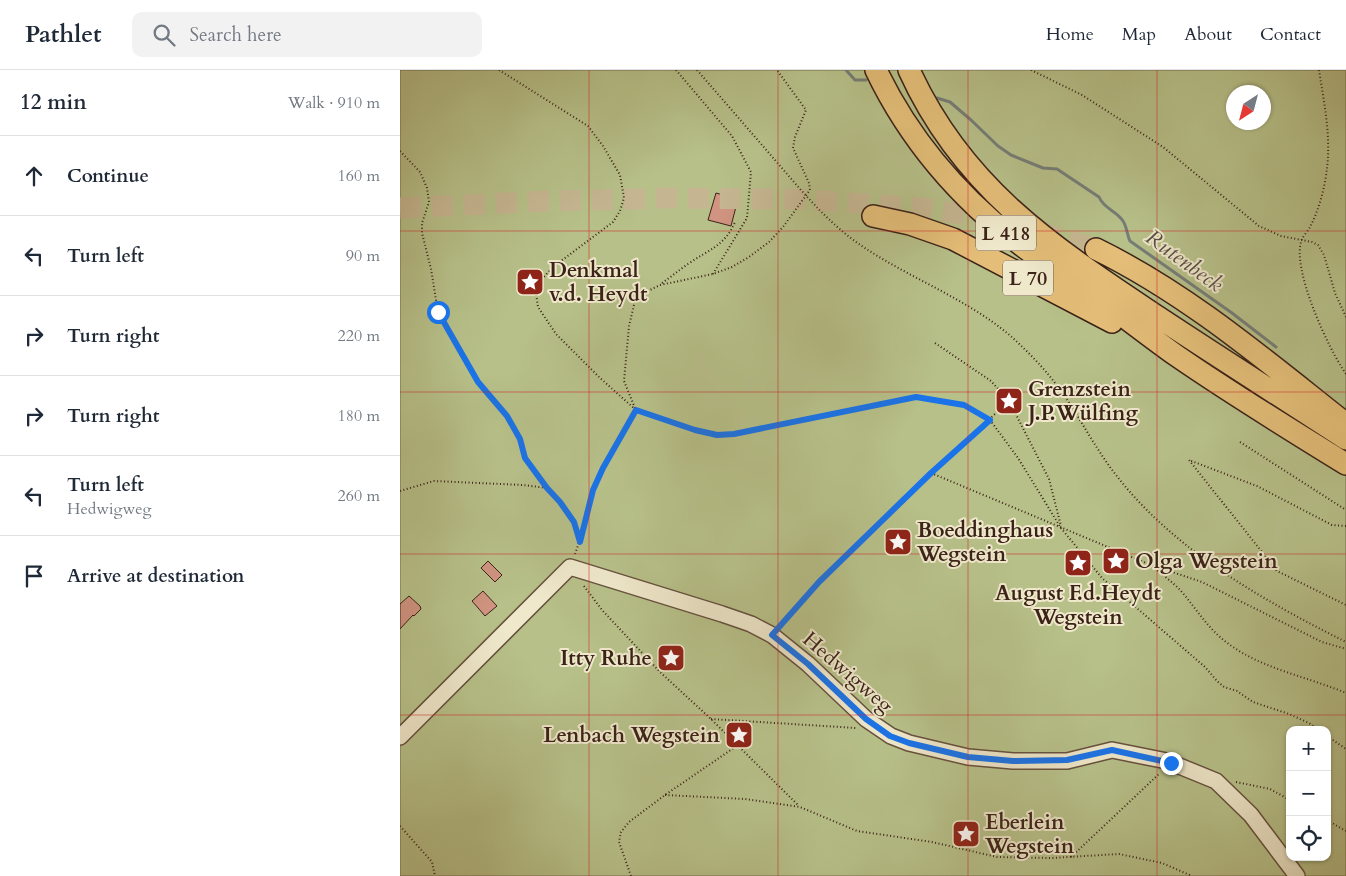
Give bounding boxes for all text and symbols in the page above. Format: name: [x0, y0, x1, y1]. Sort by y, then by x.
search box: [132, 12, 482, 57]
text: Pathlet: [25, 18, 102, 51]
icon: search: [150, 21, 178, 49]
text: Search here: [190, 22, 282, 48]
text: Home: [1046, 22, 1094, 47]
text: Map: [1122, 22, 1156, 47]
text: About: [1184, 22, 1232, 47]
text: Contact: [1260, 22, 1321, 47]
north arrow: [1226, 85, 1271, 130]
text: 12 min: [20, 88, 87, 117]
text: Walk · 910 m: [288, 92, 380, 114]
icon: ahead: [20, 162, 48, 190]
text: Continue: [67, 163, 149, 189]
text: 160 m: [338, 165, 380, 187]
road number: L 418: [976, 216, 1036, 250]
water label: Rutenbeck: [1140, 222, 1229, 299]
icon: left: [20, 242, 48, 270]
text: Turn left: [67, 243, 144, 269]
text: 90 m: [346, 245, 380, 267]
place label: Denkmal v.d. Heydt: [549, 256, 648, 309]
road number: L 70: [1003, 260, 1053, 296]
place icon: Denkmal v.d. Heydt: [515, 267, 545, 297]
route start: [427, 301, 450, 324]
icon: right: [20, 322, 48, 350]
text: Turn right: [67, 323, 159, 349]
text: 220 m: [338, 325, 380, 347]
place label: Grenzstein J.P.Wülfing: [1025, 375, 1139, 428]
place icon: Grenzstein J.P.Wülfing: [994, 386, 1024, 416]
icon: right: [20, 402, 48, 430]
text: Turn right: [67, 403, 159, 429]
text: 180 m: [338, 405, 380, 427]
text: Turn left: [67, 472, 144, 498]
icon: left: [20, 482, 48, 510]
text: 260 m: [338, 485, 380, 507]
text: Hedwigweg: [67, 498, 152, 520]
place label: Boeddinghaus Wegstein: [916, 516, 1053, 569]
place icon: Boeddinghaus Wegstein: [883, 527, 913, 557]
place icon: Olga Wegstein: [1101, 546, 1131, 576]
place label: Olga Wegstein: [1135, 547, 1278, 576]
place icon: August F.d.Heydt Wegstein: [1063, 548, 1093, 578]
icon: arrive: [20, 562, 48, 590]
text: Arrive at destination: [67, 563, 244, 589]
place label: August F.d.Heydt Wegstein: [995, 579, 1162, 632]
street label: Hedwigweg: [796, 625, 899, 720]
place icon: Itty Ruhe: [656, 643, 686, 673]
place label: Itty Ruhe: [560, 644, 652, 673]
place icon: Lenbach Wegstein: [724, 720, 754, 750]
place label: Lenbach Wegstein: [543, 721, 721, 750]
map controls: [1286, 726, 1331, 861]
button: +: [1286, 726, 1331, 771]
route end: [1160, 752, 1183, 775]
button: −: [1286, 771, 1331, 816]
place label: Eberlein Wegstein: [984, 808, 1075, 861]
button: locate: [1286, 816, 1331, 861]
place icon: Eberlein Wegstein: [951, 819, 981, 849]

